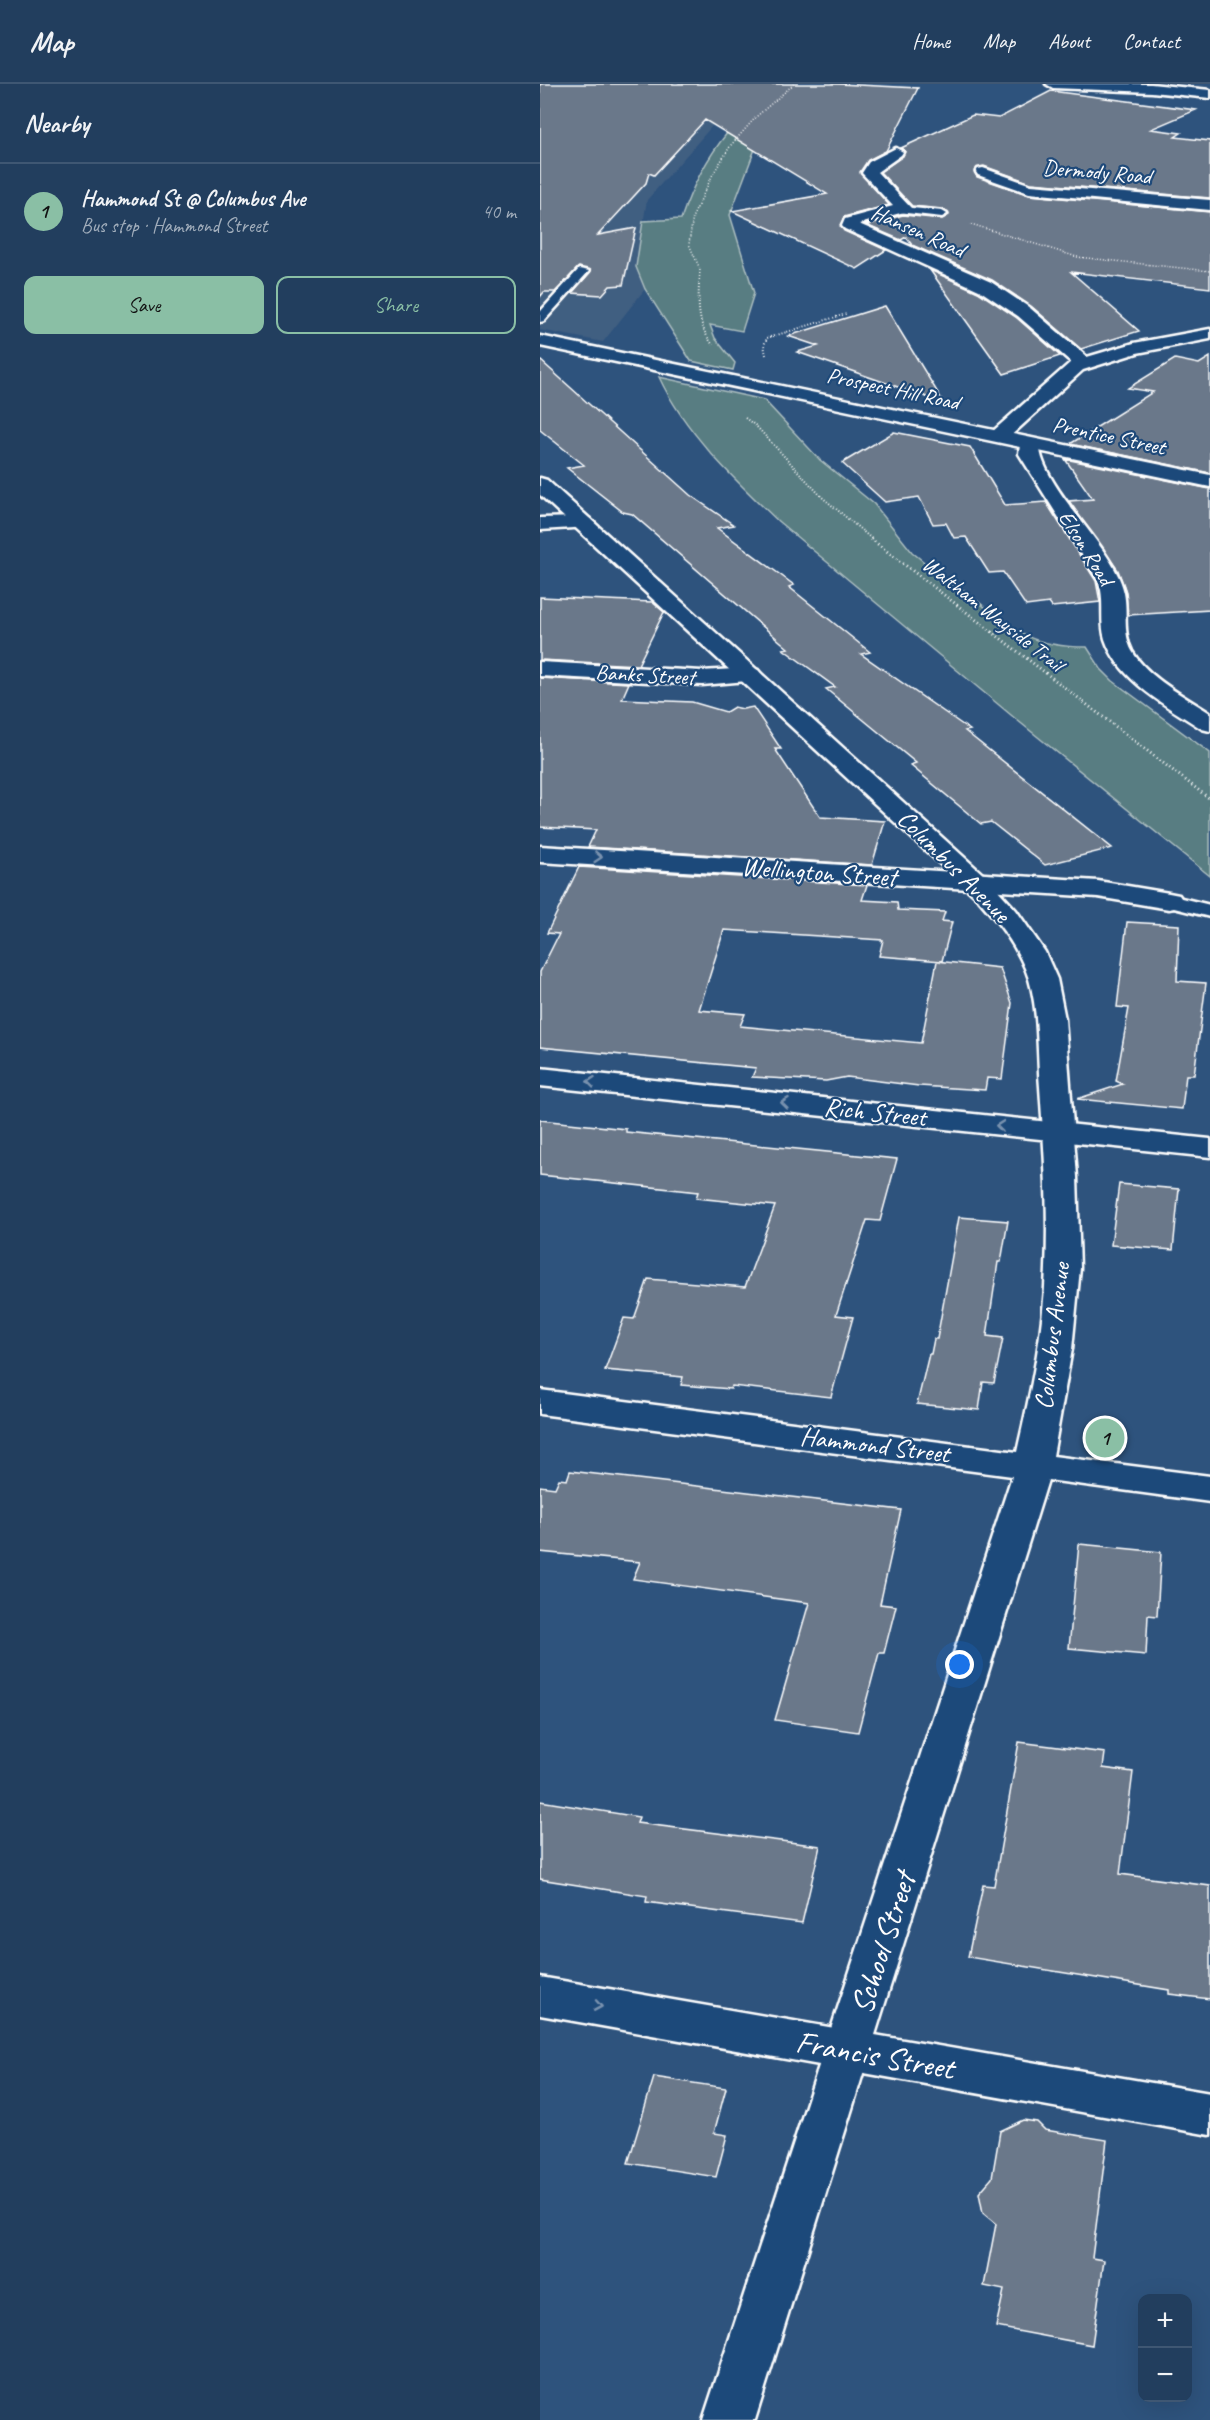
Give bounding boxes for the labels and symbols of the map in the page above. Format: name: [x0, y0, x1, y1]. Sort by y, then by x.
street label: Dermody Road: [1042, 153, 1156, 191]
street label: Hansen Road: [867, 198, 972, 265]
street label: Prospect Hill Road: [824, 361, 965, 417]
street label: Prentice Street: [1050, 410, 1170, 462]
street label: Elson Road: [1052, 505, 1122, 593]
street label: Waltham Wayside Trail: [917, 550, 1073, 681]
street label: Banks Street: [595, 658, 698, 692]
street label: Columbus Avenue: [890, 802, 1019, 931]
street label: Wellington Street: [741, 850, 901, 894]
one-way arrow: [594, 851, 603, 864]
one-way arrow: [587, 1076, 596, 1089]
street label: Rich Street: [822, 1090, 930, 1134]
one-way arrow: [781, 1097, 790, 1110]
one-way arrow: [995, 1120, 1005, 1133]
street label: Columbus Avenue: [1027, 1259, 1078, 1411]
pin: 1: [1086, 1416, 1124, 1460]
street label: Hammond Street: [799, 1419, 954, 1471]
your location: [945, 1650, 974, 1679]
street label: School Street: [841, 1863, 926, 2019]
one-way arrow: [593, 2000, 602, 2012]
street label: Francis Street: [793, 2021, 960, 2090]

